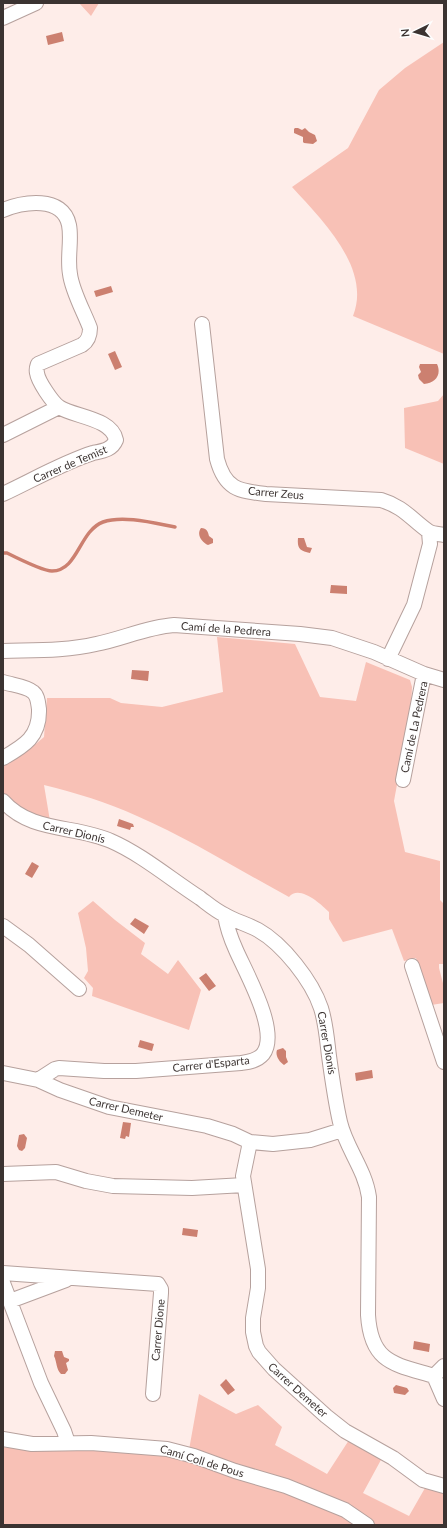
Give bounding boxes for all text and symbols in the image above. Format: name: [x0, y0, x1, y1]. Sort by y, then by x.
north arrow: [395, 12, 435, 52]
text: N: [398, 28, 411, 38]
street label: Carrer de Temist: [31, 442, 109, 485]
street label: Carrer Zeus: [248, 484, 305, 501]
street label: Camí de la Pedrera: [181, 619, 271, 638]
street label: Camí de La Pedrera: [397, 680, 430, 774]
street label: Carrer Dionís: [42, 818, 107, 845]
street label: Carrer Dionís: [316, 1010, 339, 1076]
street label: Carrer d'Esparta: [172, 1053, 250, 1074]
street label: Carrer Demeter: [88, 1094, 164, 1123]
street label: Carrer Dione: [148, 1298, 167, 1361]
street label: Carrer Demeter: [266, 1359, 331, 1420]
street label: Camí Coll de Pous: [159, 1442, 246, 1480]

